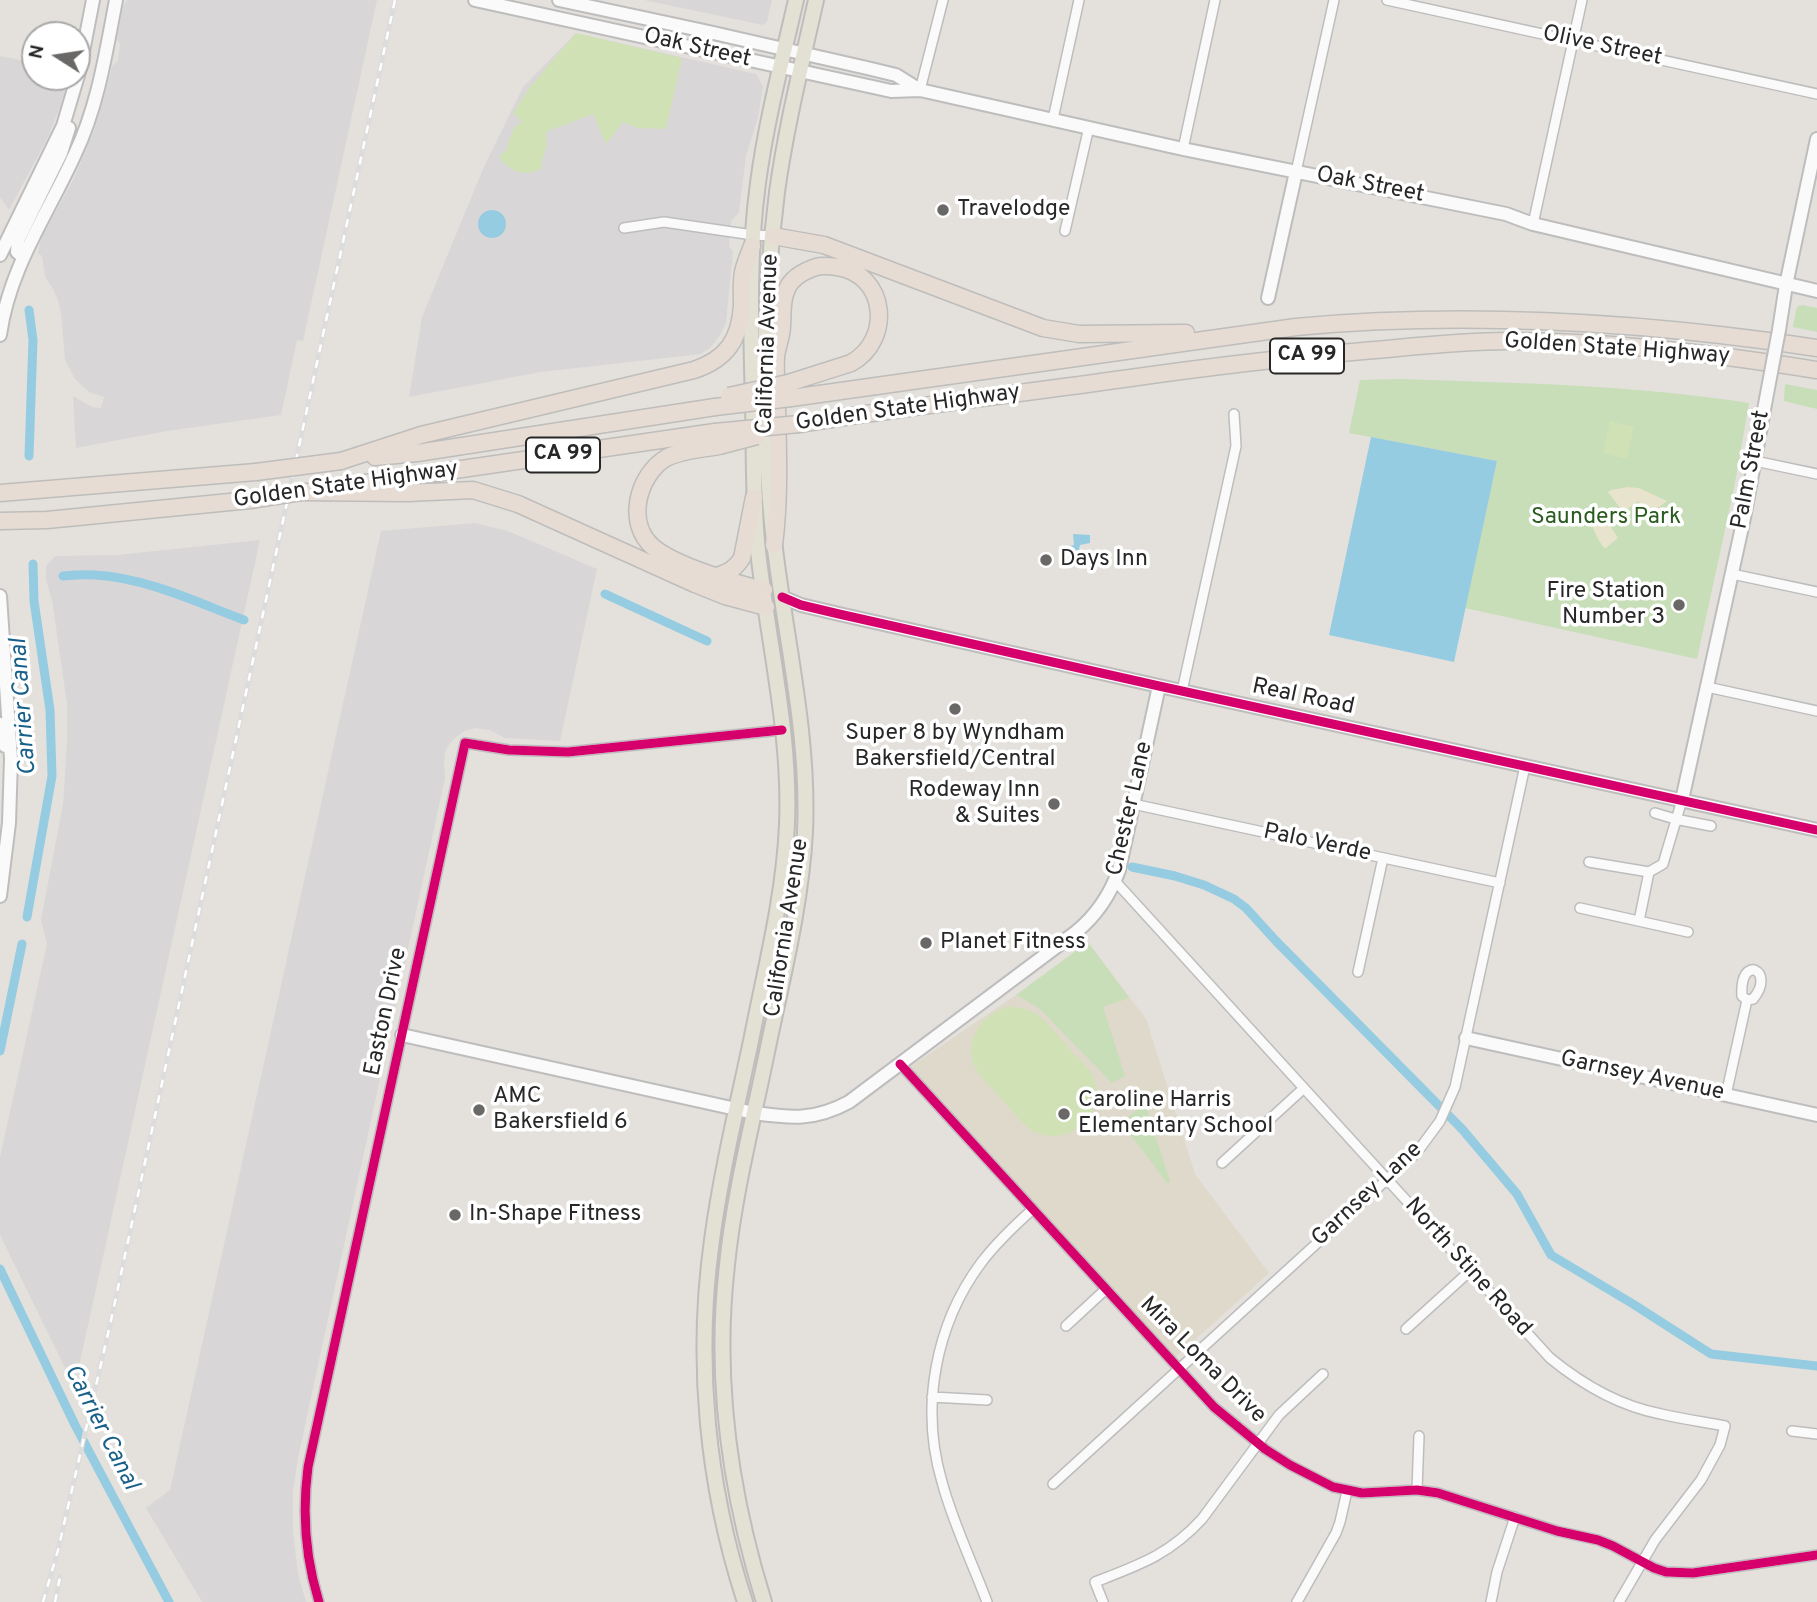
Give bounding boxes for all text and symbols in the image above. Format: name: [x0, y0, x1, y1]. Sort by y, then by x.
north arrow: [21, 21, 91, 91]
street label: Olive Street: [1540, 21, 1664, 73]
street label: Oak Street: [641, 23, 753, 75]
text: N: [24, 43, 51, 61]
street label: Oak Street: [1314, 162, 1426, 210]
place label: Travelodge: [957, 196, 1070, 224]
marker: Travelodge: [935, 202, 951, 218]
street label: California Avenue: [752, 253, 786, 435]
street label: Golden State Highway: [1503, 328, 1731, 372]
road number: CA 99: [1270, 338, 1344, 374]
street label: Golden State Highway: [794, 380, 1022, 438]
street label: Palm Street: [1727, 408, 1777, 532]
road number: CA 99: [526, 438, 600, 472]
street label: Golden State Highway: [232, 457, 460, 515]
park label: Saunders Park: [1531, 504, 1681, 532]
place label: Days Inn: [1060, 546, 1148, 574]
marker: Days Inn: [1038, 552, 1054, 568]
place label: Fire Station Number 3: [1547, 578, 1665, 632]
marker: Fire Station Number 3: [1671, 597, 1687, 613]
water label: Carrier Canal: [6, 638, 44, 776]
street label: Real Road: [1249, 674, 1357, 722]
marker: Super 8 by Wyndham Bakersfield/Central: [947, 701, 963, 717]
place label: Super 8 by Wyndham Bakersfield/Central: [845, 720, 1065, 774]
street label: Chester Lane: [1102, 739, 1160, 879]
place label: Rodeway Inn & Suites: [908, 777, 1040, 831]
marker: Rodeway Inn & Suites: [1046, 796, 1062, 812]
street label: Palo Verde: [1261, 819, 1373, 869]
street label: California Avenue: [760, 837, 816, 1019]
place label: Planet Fitness: [940, 929, 1086, 957]
marker: Planet Fitness: [918, 935, 934, 951]
street label: Easton Drive: [360, 945, 414, 1079]
street label: Garnsey Avenue: [1557, 1046, 1727, 1108]
place label: AMC Bakersfield 6: [493, 1083, 628, 1137]
place label: Caroline Harris Elementary School: [1078, 1087, 1273, 1141]
marker: AMC Bakersfield 6: [471, 1102, 487, 1118]
marker: Caroline Harris Elementary School: [1056, 1106, 1072, 1122]
street label: Garnsey Lane: [1307, 1137, 1429, 1253]
street label: North Stine Road: [1398, 1193, 1536, 1343]
place label: In-Shape Fitness: [469, 1201, 641, 1229]
marker: In-Shape Fitness: [447, 1207, 463, 1223]
street label: Mira Loma Drive: [1133, 1292, 1271, 1430]
water label: Carrier Canal: [56, 1360, 144, 1496]

